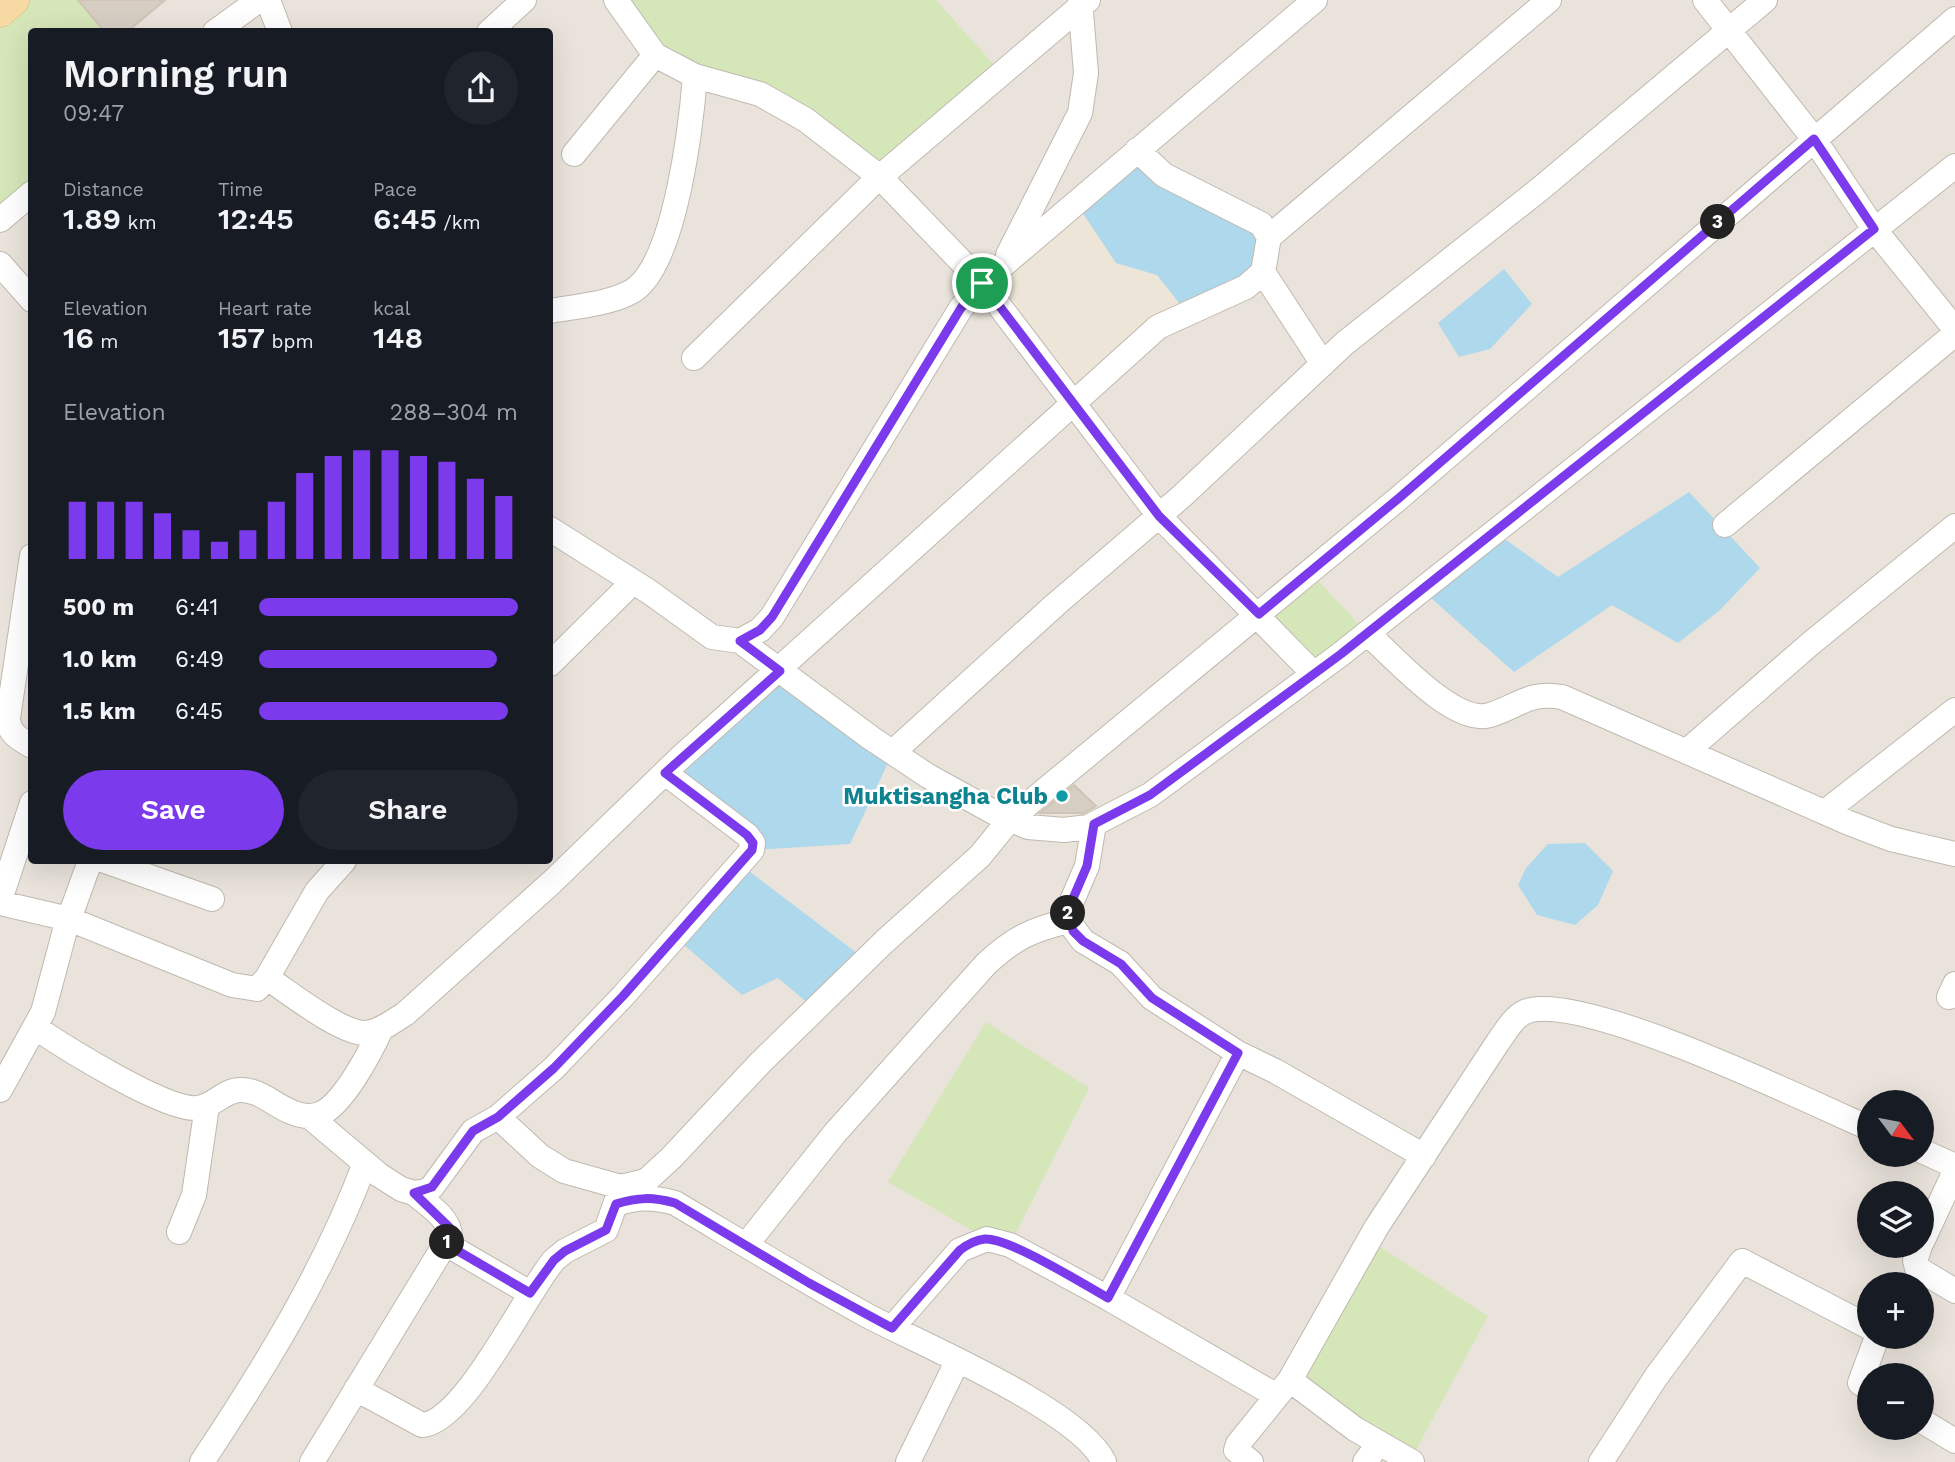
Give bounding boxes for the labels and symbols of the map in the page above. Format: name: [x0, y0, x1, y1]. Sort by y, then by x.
pin: 3: [1700, 204, 1736, 240]
pin: [952, 253, 1012, 313]
place label: Muktisangha Club: [843, 783, 1048, 810]
marker: Muktisangha Club: [1054, 788, 1070, 804]
pin: 2: [1050, 895, 1086, 930]
north arrow: [1857, 1090, 1934, 1167]
pin: 1: [430, 1224, 464, 1260]

